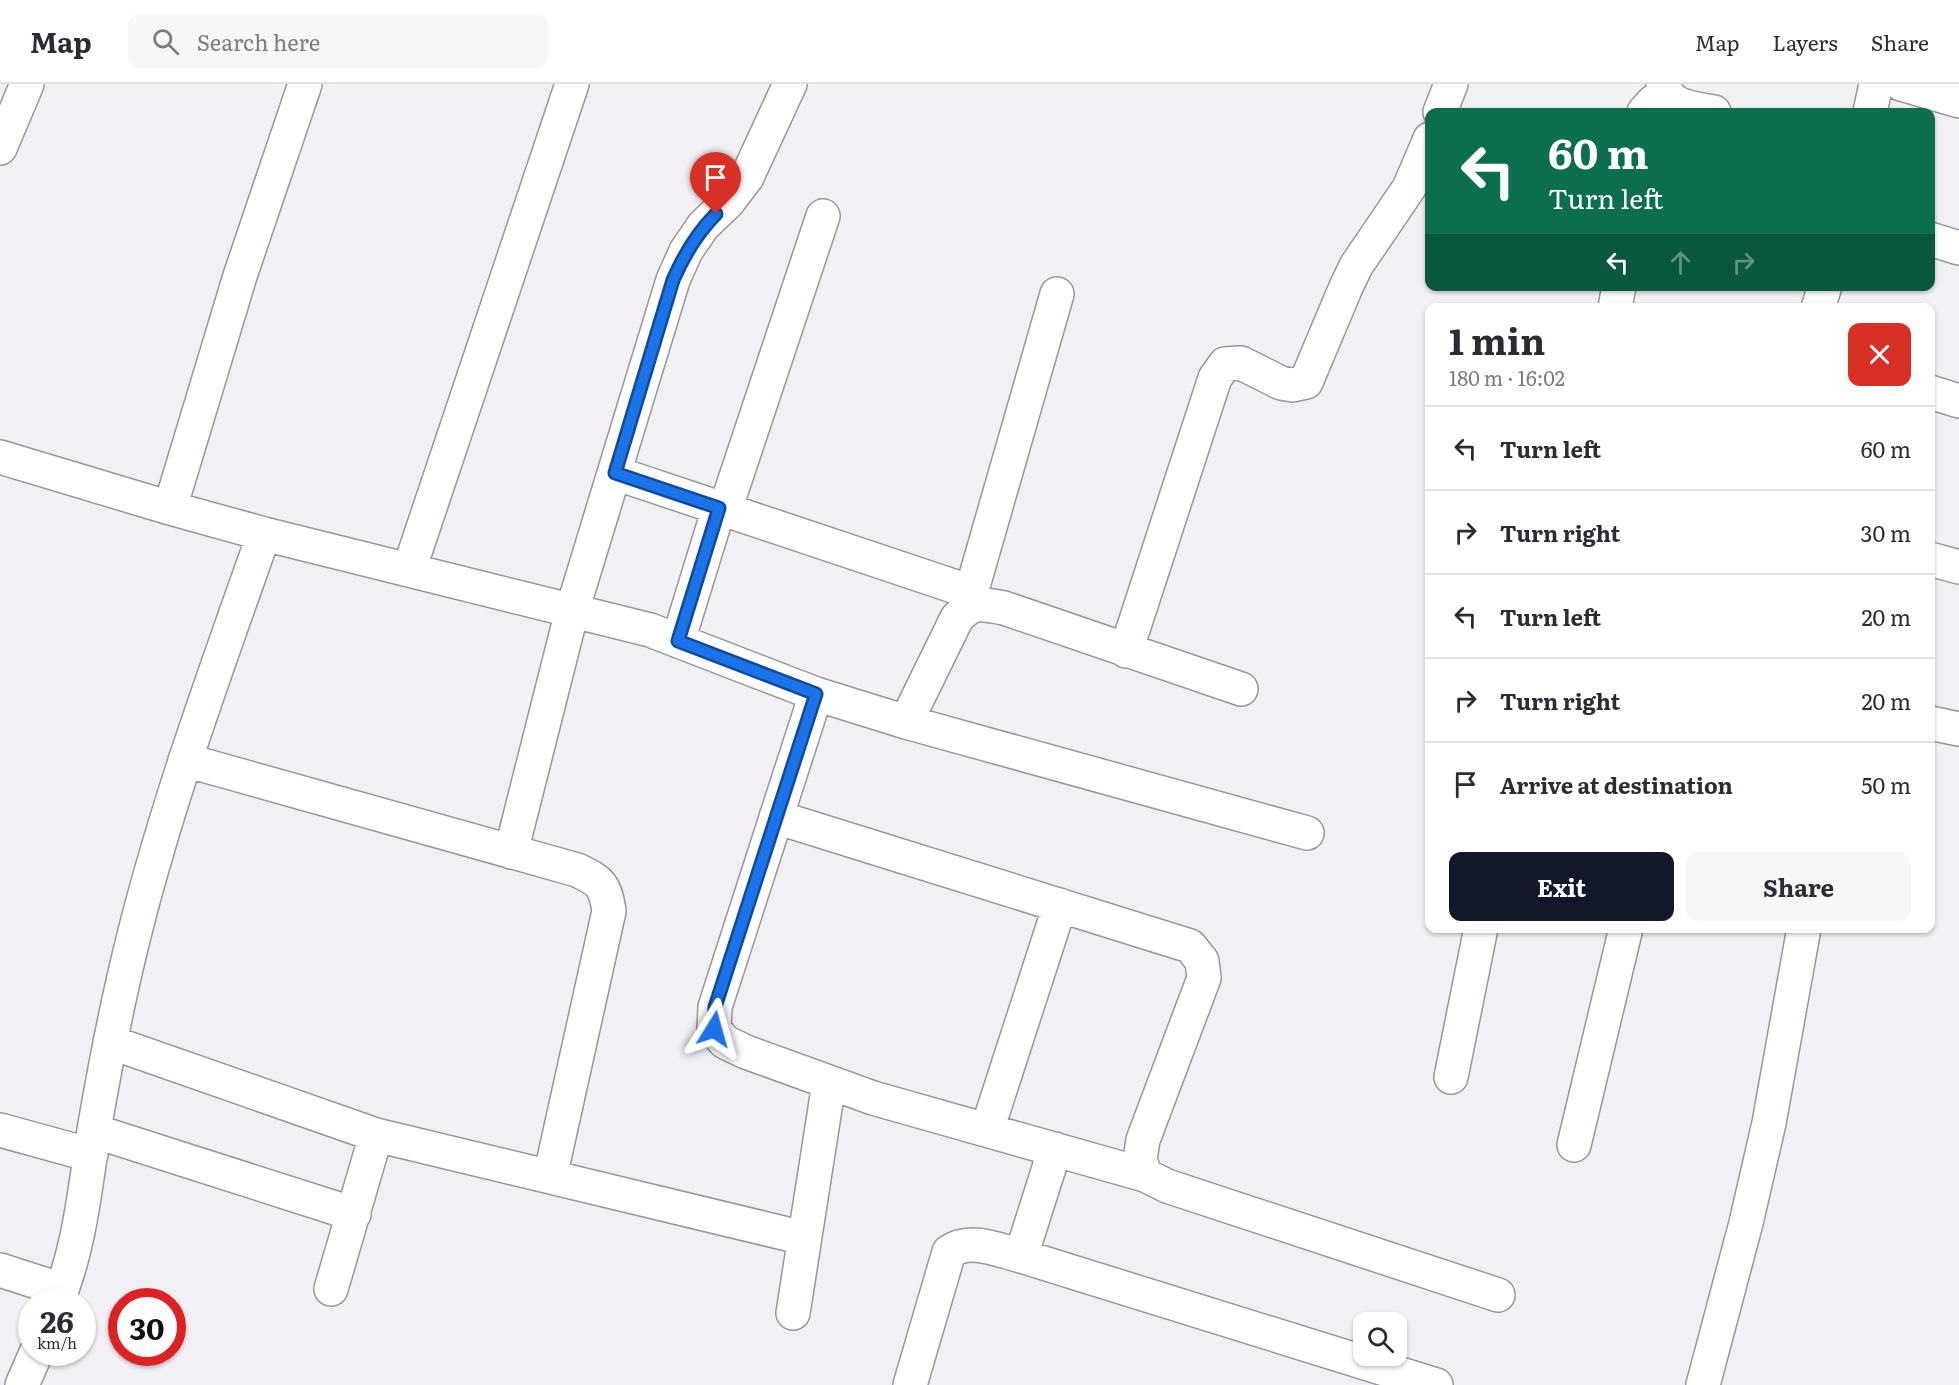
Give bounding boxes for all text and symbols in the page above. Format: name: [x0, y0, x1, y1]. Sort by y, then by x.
search box: [128, 14, 548, 68]
text: Map: [30, 20, 92, 62]
icon: search: [149, 25, 182, 58]
text: Search here: [197, 25, 320, 58]
text: Map: [1695, 26, 1740, 57]
text: Layers: [1773, 26, 1838, 57]
text: Share: [1871, 26, 1929, 57]
text: 60 m: [1548, 120, 1649, 182]
icon: left: [1449, 132, 1527, 210]
pin: [690, 152, 741, 214]
icon: arrive: [699, 161, 732, 194]
text: Turn left: [1548, 177, 1663, 217]
icon: left: [1601, 246, 1634, 279]
icon: ahead: [1664, 246, 1697, 279]
icon: right: [1727, 246, 1760, 279]
text: 1 min: [1449, 313, 1545, 366]
button: close: [1848, 323, 1911, 386]
text: 180 m · 16:02: [1449, 362, 1565, 392]
icon: left: [1449, 432, 1482, 465]
text: Turn left: [1500, 432, 1601, 465]
text: 60 m: [1861, 432, 1911, 465]
icon: right: [1449, 516, 1482, 549]
text: Turn right: [1500, 516, 1620, 549]
text: 30 m: [1861, 516, 1911, 549]
icon: left: [1449, 600, 1482, 633]
text: Turn left: [1500, 600, 1601, 633]
text: 20 m: [1861, 600, 1911, 633]
icon: right: [1449, 684, 1482, 717]
text: Turn right: [1500, 684, 1620, 717]
text: 20 m: [1861, 684, 1911, 717]
icon: arrive: [1449, 768, 1482, 801]
text: Arrive at destination: [1500, 768, 1733, 801]
text: 50 m: [1861, 768, 1911, 801]
button: Exit: [1449, 852, 1674, 921]
button: Share: [1686, 852, 1911, 921]
position arrow: [682, 997, 746, 1061]
speed limit sign: 30: [108, 1288, 186, 1366]
text: 26: [40, 1298, 74, 1342]
map controls: [1353, 1312, 1407, 1366]
button: search: [1353, 1312, 1407, 1366]
text: km/h: [37, 1331, 77, 1354]

